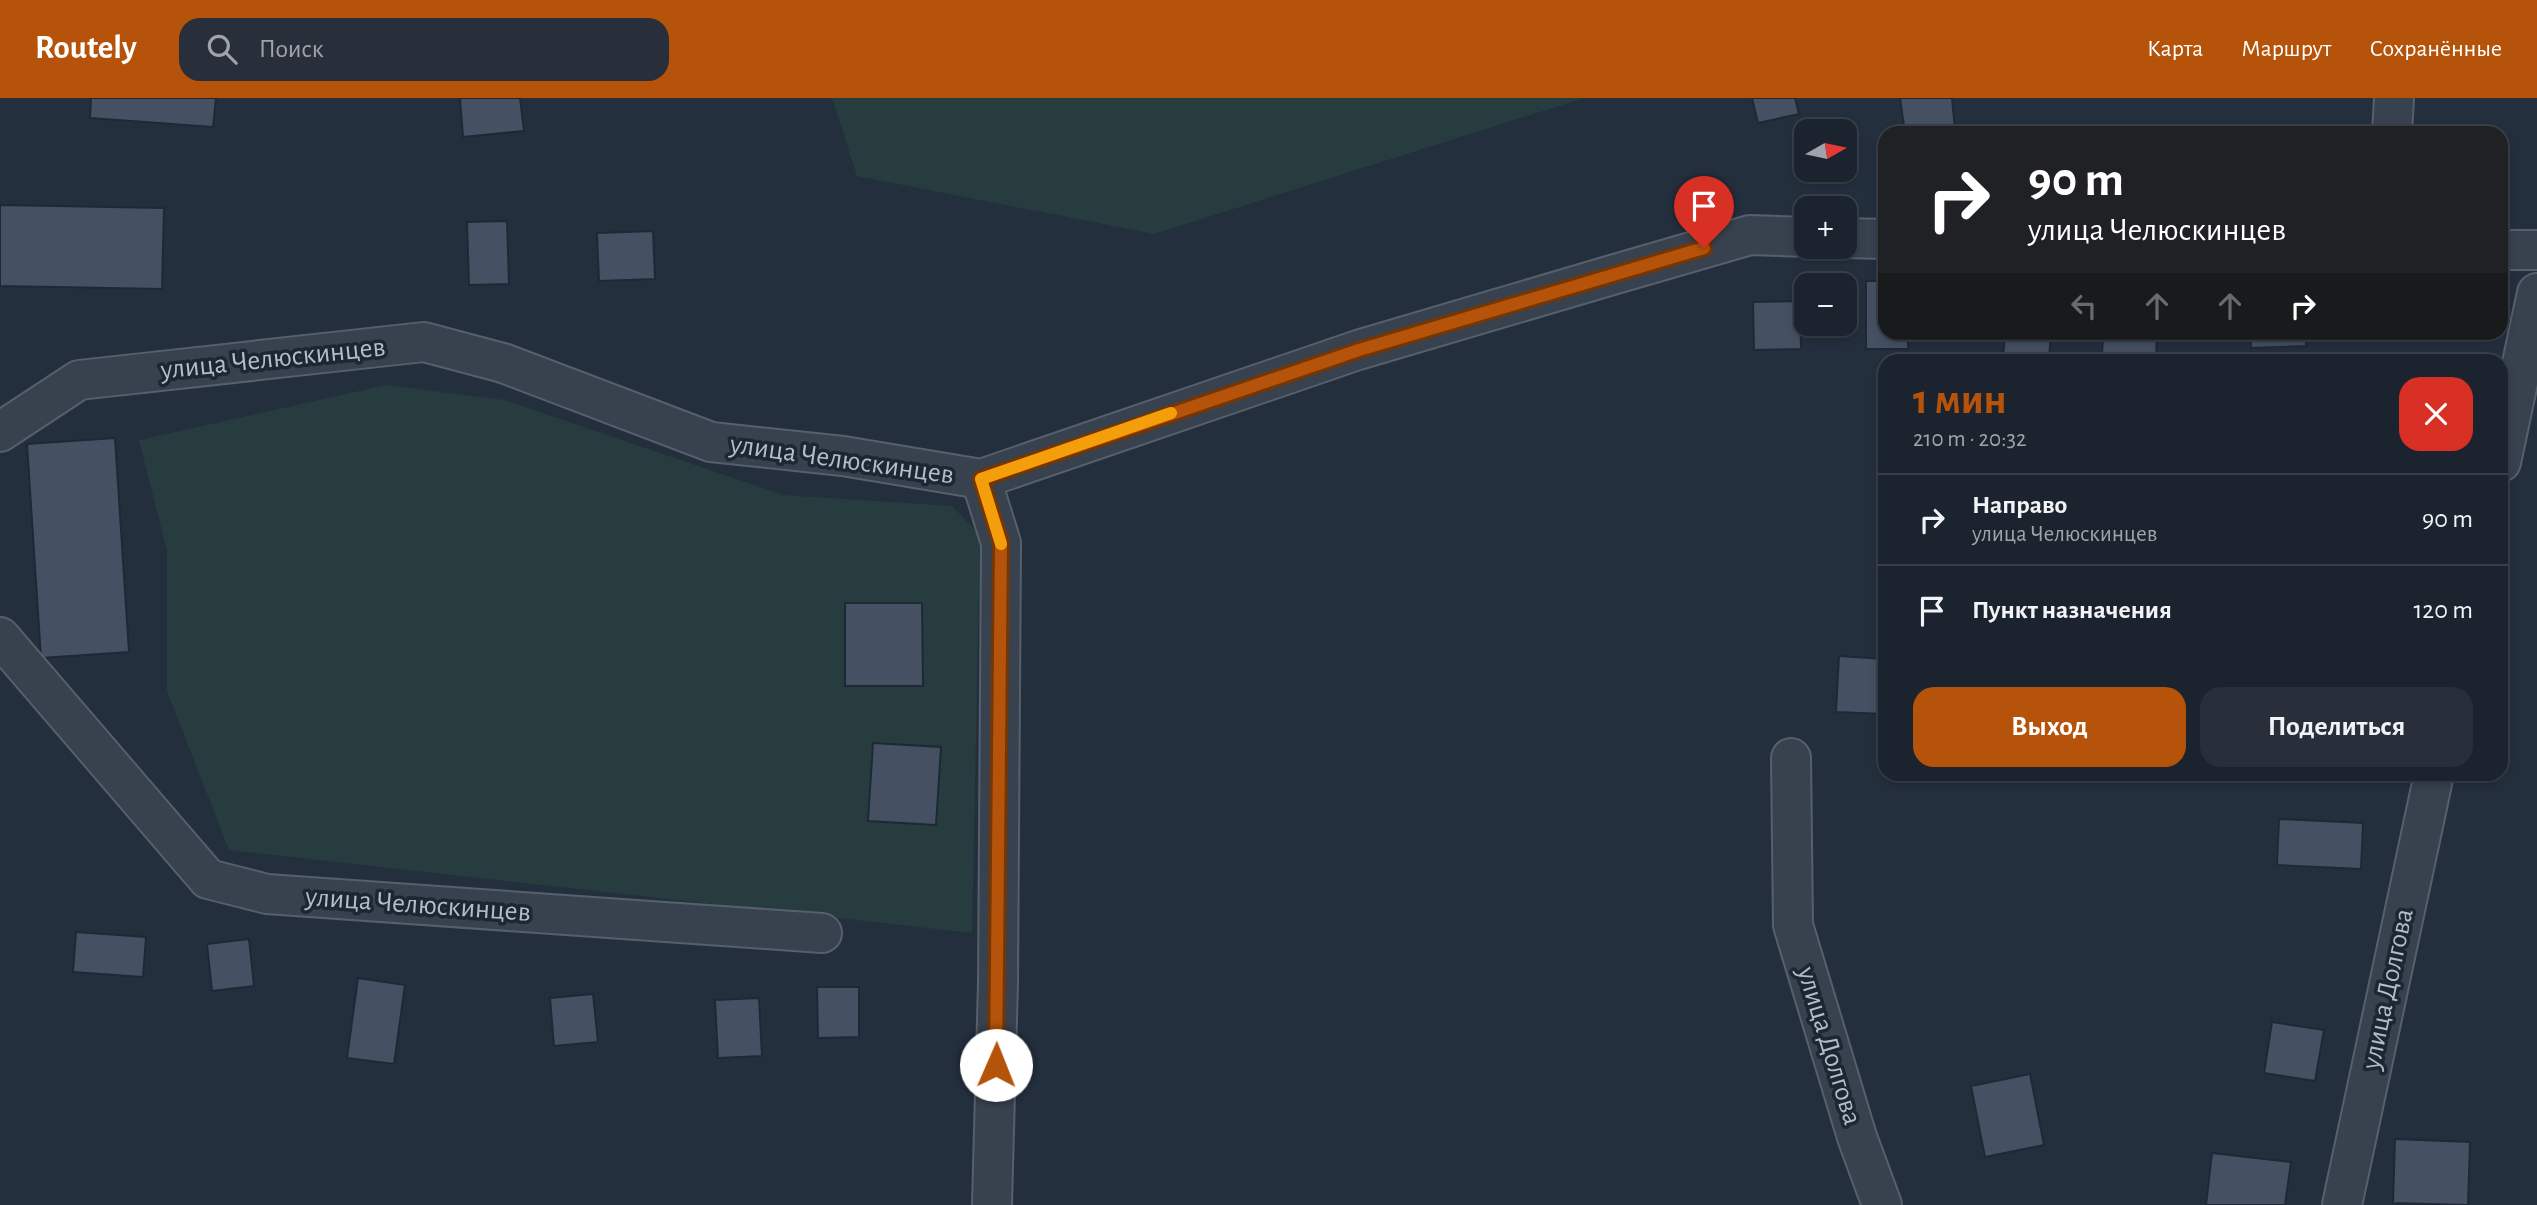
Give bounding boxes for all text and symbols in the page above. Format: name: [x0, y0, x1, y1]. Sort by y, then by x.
search box: [179, 18, 669, 81]
icon: search: [203, 30, 241, 68]
text: Routely: [35, 32, 137, 65]
text: Поиск: [259, 36, 324, 62]
text: Карта: [2147, 37, 2203, 61]
text: Маршрут: [2241, 37, 2331, 61]
text: Сохранённые: [2369, 37, 2502, 61]
north arrow: [1794, 119, 1857, 182]
map controls: [1794, 119, 1857, 336]
icon: right: [1913, 154, 2004, 245]
text: 90 m: [2028, 156, 2124, 205]
pin: [1674, 176, 1734, 248]
icon: arrive: [1685, 187, 1723, 225]
button: +: [1794, 196, 1857, 259]
text: улица Челюскинцев: [2028, 214, 2286, 246]
button: −: [1794, 273, 1857, 336]
icon: left: [2065, 287, 2103, 325]
icon: ahead: [2138, 287, 2176, 325]
icon: ahead: [2211, 287, 2249, 325]
icon: right: [2284, 287, 2322, 325]
street label: улица Челюскинцев: [158, 333, 387, 385]
button: close: [2399, 377, 2473, 451]
text: 1 мин: [1913, 379, 2007, 421]
text: 210 m · 20:32: [1913, 428, 2026, 451]
street label: улица Челюскинцев: [727, 430, 956, 490]
text: Направо: [1972, 492, 2067, 518]
icon: right: [1913, 501, 1951, 539]
text: 90 m: [2422, 506, 2473, 532]
text: улица Челюскинцев: [1972, 523, 2158, 546]
icon: arrive: [1913, 592, 1951, 630]
text: Пункт назначения: [1972, 597, 2172, 623]
text: 120 m: [2413, 597, 2473, 623]
button: Выход: [1913, 687, 2186, 767]
button: Поделиться: [2200, 687, 2473, 767]
street label: улица Челюскинцев: [303, 883, 532, 927]
street label: улица Долгова: [2357, 906, 2419, 1073]
street label: улица Долгова: [1791, 963, 1866, 1129]
position arrow: [959, 1028, 1033, 1102]

